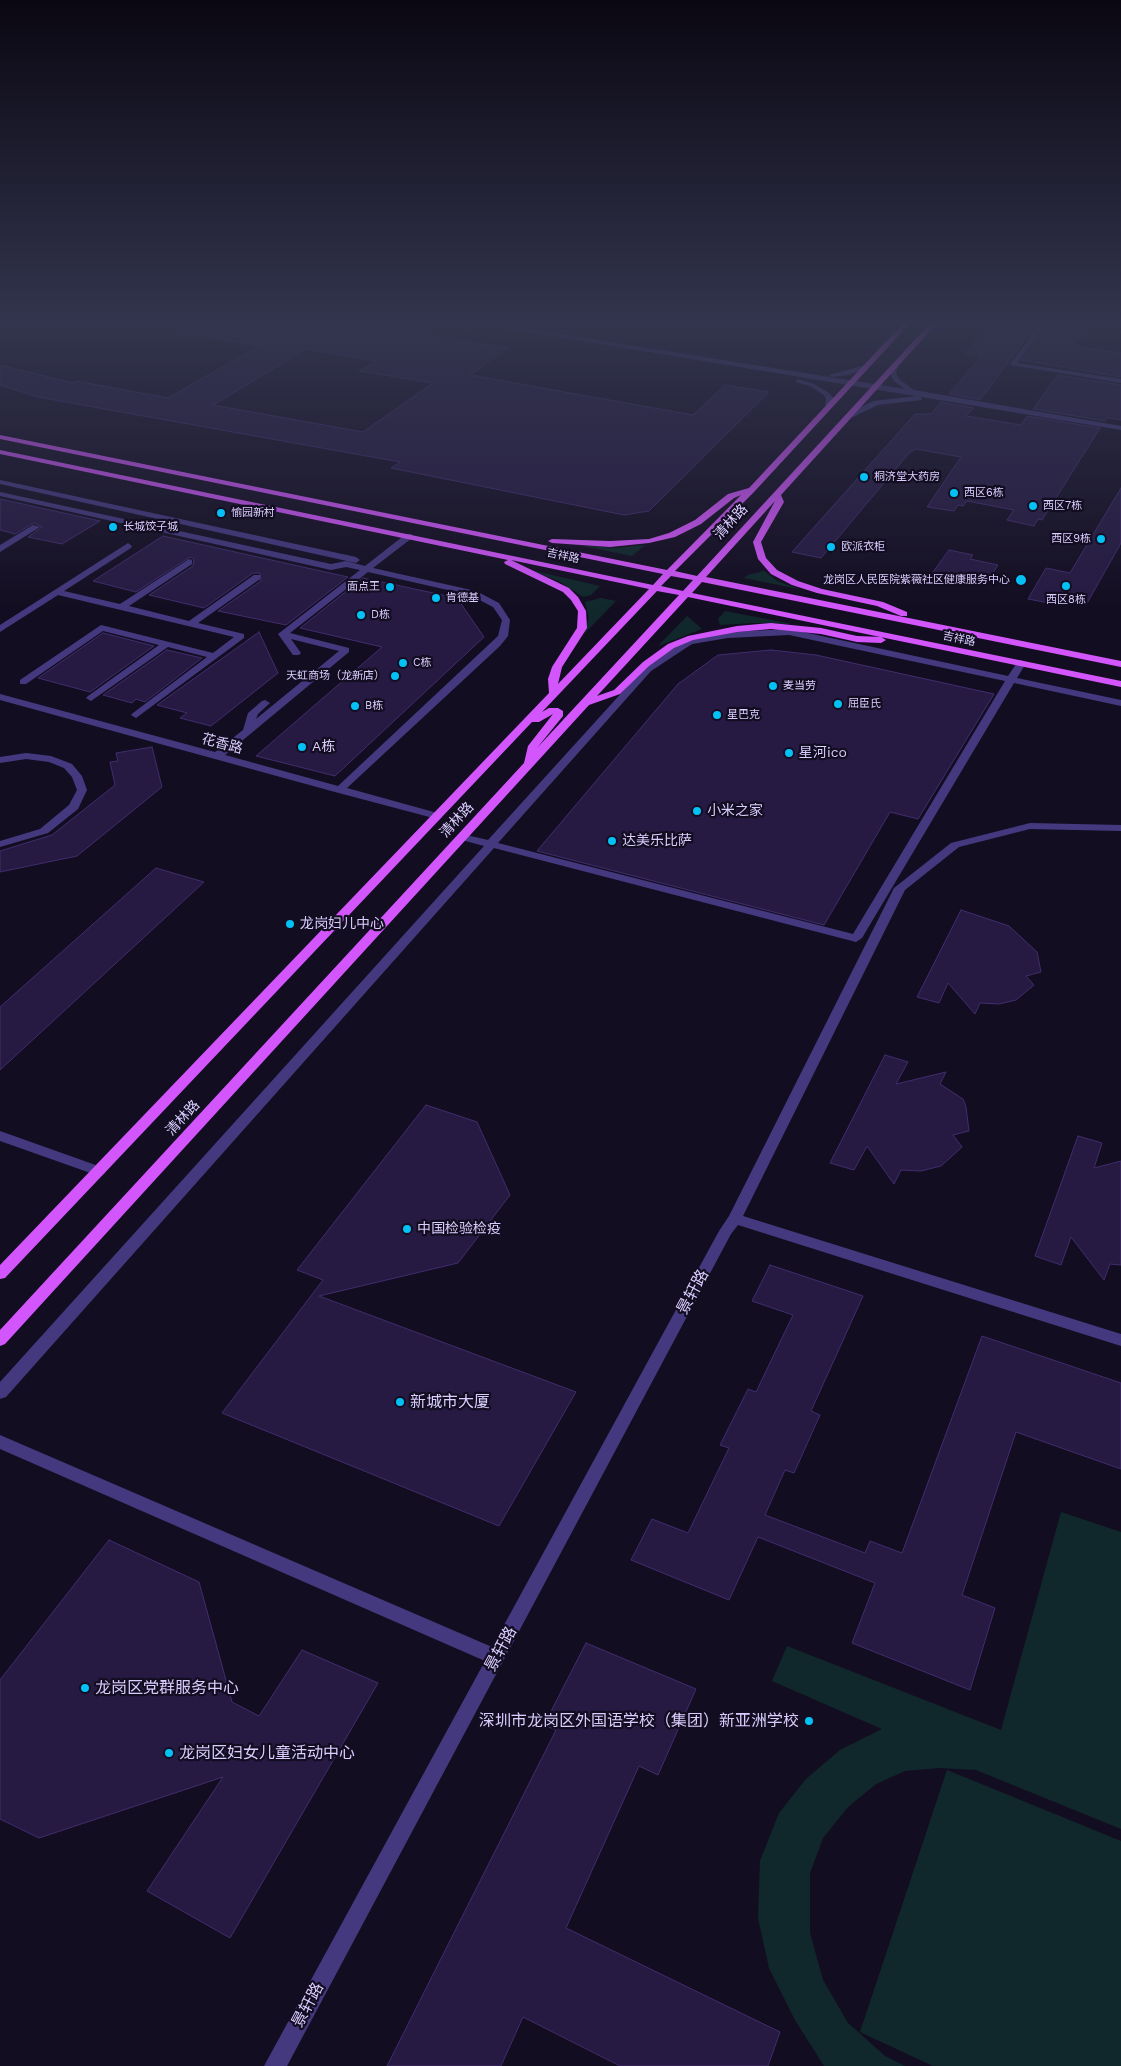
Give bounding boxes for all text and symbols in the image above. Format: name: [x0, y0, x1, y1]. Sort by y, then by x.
place label: 桐济堂大药房: [874, 470, 940, 484]
marker: 桐济堂大药房: [858, 471, 870, 483]
place label: 西区6栋: [964, 486, 1004, 500]
marker: 西区6栋: [948, 487, 960, 499]
place label: 西区7栋: [1043, 499, 1082, 513]
marker: 西区7栋: [1027, 500, 1039, 512]
street label: 清林路: [711, 501, 751, 543]
place label: 愉园新村: [231, 506, 275, 520]
marker: 愉园新村: [215, 507, 227, 519]
place label: 长城饺子城: [123, 520, 178, 534]
marker: 长城饺子城: [107, 521, 119, 533]
place label: 西区9栋: [1051, 532, 1091, 546]
marker: 西区9栋: [1095, 533, 1107, 545]
place label: 欧派衣柜: [841, 540, 885, 554]
marker: 欧派衣柜: [825, 541, 837, 553]
street label: 吉祥路: [545, 546, 581, 566]
place label: 龙岗区人民医院紫薇社区健康服务中心: [823, 573, 1010, 587]
marker: 龙岗区人民医院紫薇社区健康服务中心: [1014, 573, 1028, 587]
place label: 面点王: [347, 580, 380, 594]
marker: 西区8栋: [1060, 580, 1072, 592]
marker: 面点王: [384, 581, 396, 593]
place label: 肯德基: [446, 591, 479, 605]
marker: 肯德基: [430, 592, 442, 604]
place label: 西区8栋: [1046, 593, 1086, 607]
place label: D栋: [371, 608, 390, 622]
marker: D栋: [355, 609, 367, 621]
street label: 吉祥路: [941, 629, 977, 649]
place label: C栋: [413, 656, 432, 670]
marker: C栋: [397, 657, 409, 669]
place label: 天虹商场（龙新店）: [286, 669, 385, 683]
marker: 天虹商场（龙新店）: [389, 670, 401, 682]
place label: 麦当劳: [783, 679, 816, 693]
marker: 麦当劳: [767, 680, 779, 692]
place label: 屈臣氏: [848, 697, 881, 711]
marker: 屈臣氏: [832, 698, 844, 710]
place label: B栋: [365, 699, 383, 713]
marker: B栋: [349, 700, 361, 712]
place label: 星巴克: [727, 708, 760, 722]
marker: 星巴克: [711, 709, 723, 721]
street label: 花香路: [200, 730, 244, 758]
place label: A栋: [312, 739, 335, 755]
marker: A栋: [296, 741, 308, 753]
place label: 星河ico: [799, 745, 847, 761]
marker: 星河ico: [783, 747, 795, 759]
street label: 清林路: [437, 799, 477, 841]
place label: 小米之家: [707, 803, 763, 819]
marker: 小米之家: [691, 805, 703, 817]
place label: 达美乐比萨: [622, 833, 692, 849]
marker: 达美乐比萨: [606, 835, 618, 847]
place label: 龙岗妇儿中心: [300, 916, 384, 932]
marker: 龙岗妇儿中心: [284, 918, 296, 930]
street label: 清林路: [163, 1097, 203, 1139]
place label: 中国检验检疫: [417, 1221, 501, 1237]
marker: 中国检验检疫: [401, 1223, 413, 1235]
street label: 景轩路: [673, 1266, 713, 1318]
place label: 新城市大厦: [410, 1392, 490, 1412]
marker: 新城市大厦: [394, 1396, 406, 1408]
street label: 景轩路: [481, 1623, 521, 1675]
place label: 龙岗区党群服务中心: [95, 1678, 239, 1698]
marker: 龙岗区党群服务中心: [79, 1682, 91, 1694]
place label: 深圳市龙岗区外国语学校（集团）新亚洲学校: [479, 1711, 799, 1731]
marker: 深圳市龙岗区外国语学校（集团）新亚洲学校: [803, 1715, 815, 1727]
place label: 龙岗区妇女儿童活动中心: [179, 1743, 355, 1763]
marker: 龙岗区妇女儿童活动中心: [163, 1747, 175, 1759]
street label: 景轩路: [288, 1979, 328, 2031]

